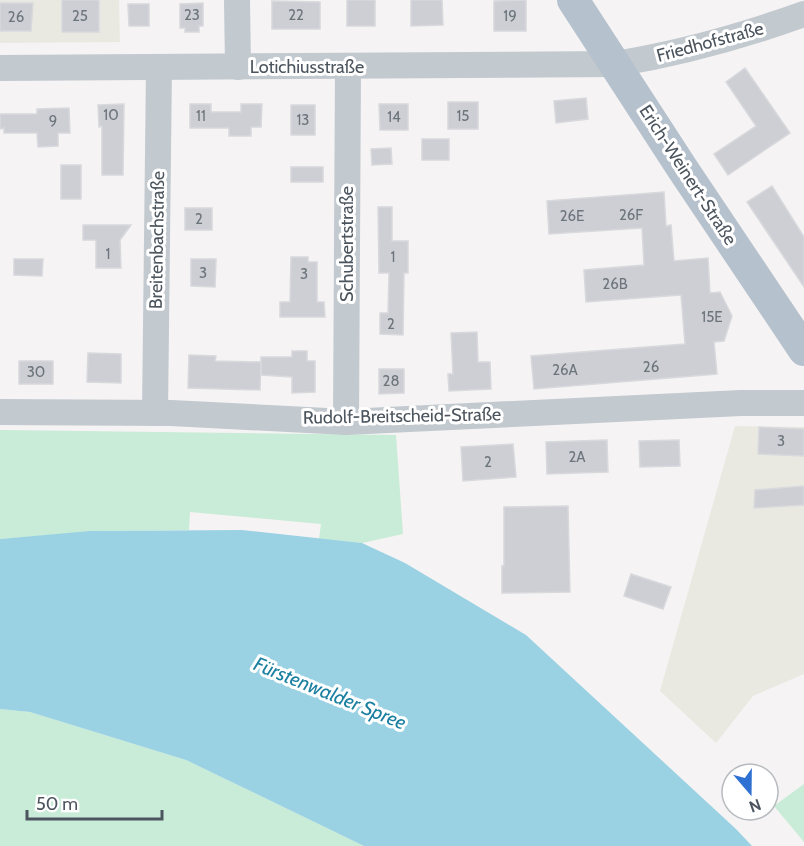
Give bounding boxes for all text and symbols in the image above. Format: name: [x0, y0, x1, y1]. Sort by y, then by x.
house number: 23: [184, 6, 200, 24]
house number: 22: [288, 6, 304, 24]
house number: 25: [72, 7, 88, 25]
house number: 19: [503, 7, 517, 25]
house number: 26: [8, 8, 24, 26]
street label: Friedhofstraße: [654, 17, 766, 67]
street label: Lotichiusstraße: [250, 56, 364, 78]
street label: Erich-Weinert-Straße: [635, 101, 741, 249]
house number: 10: [103, 106, 119, 124]
house number: 11: [196, 107, 206, 125]
house number: 15: [456, 107, 470, 125]
house number: 14: [387, 108, 401, 126]
house number: 13: [296, 111, 310, 129]
house number: 9: [49, 112, 57, 130]
street label: Breitenbachstraße: [145, 171, 169, 309]
street label: Schubertstraße: [336, 186, 358, 302]
house number: 26F: [619, 206, 643, 224]
house number: 26E: [560, 207, 584, 225]
house number: 2: [195, 210, 203, 228]
house number: 1: [106, 245, 110, 263]
house number: 1: [391, 248, 395, 266]
house number: 3: [199, 264, 207, 282]
house number: 3: [300, 265, 308, 283]
house number: 26B: [602, 275, 628, 293]
house number: 15E: [701, 308, 723, 326]
house number: 2: [387, 315, 395, 333]
house number: 26: [643, 358, 659, 376]
house number: 26A: [552, 361, 579, 379]
house number: 30: [27, 363, 45, 381]
house number: 28: [383, 372, 399, 390]
street label: Rudolf-Breitscheid-Straße: [303, 403, 501, 429]
house number: 3: [777, 432, 785, 450]
house number: 2A: [568, 448, 586, 466]
house number: 2: [484, 453, 492, 471]
water label: Fürstenwalder Spree: [250, 651, 410, 735]
north arrow: [720, 762, 780, 822]
scale bar: [27, 783, 162, 821]
text: 50 m: [36, 793, 78, 815]
text: N: [746, 795, 764, 816]

